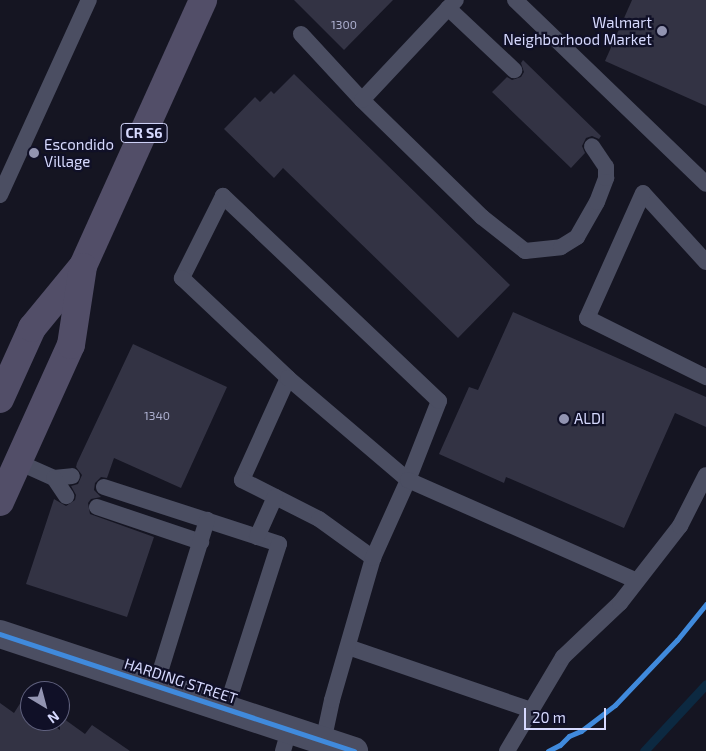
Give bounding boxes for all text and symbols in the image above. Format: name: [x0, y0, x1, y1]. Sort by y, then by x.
place label: Walmart Neighborhood Market: [503, 13, 652, 48]
house number: 1300: [331, 18, 357, 32]
marker: Walmart Neighborhood Market: [656, 25, 668, 37]
road number: CR S6: [120, 122, 168, 144]
place label: Escondido Village: [44, 135, 114, 170]
marker: Escondido Village: [28, 147, 40, 159]
house number: 1340: [144, 409, 170, 423]
place label: ALDI: [574, 410, 605, 428]
marker: ALDI: [558, 413, 570, 425]
street label: HARDING STREET: [122, 654, 240, 708]
north arrow: [20, 681, 70, 731]
scale bar: [526, 698, 608, 730]
text: N: [45, 708, 63, 727]
text: 20 m: [532, 708, 566, 726]

